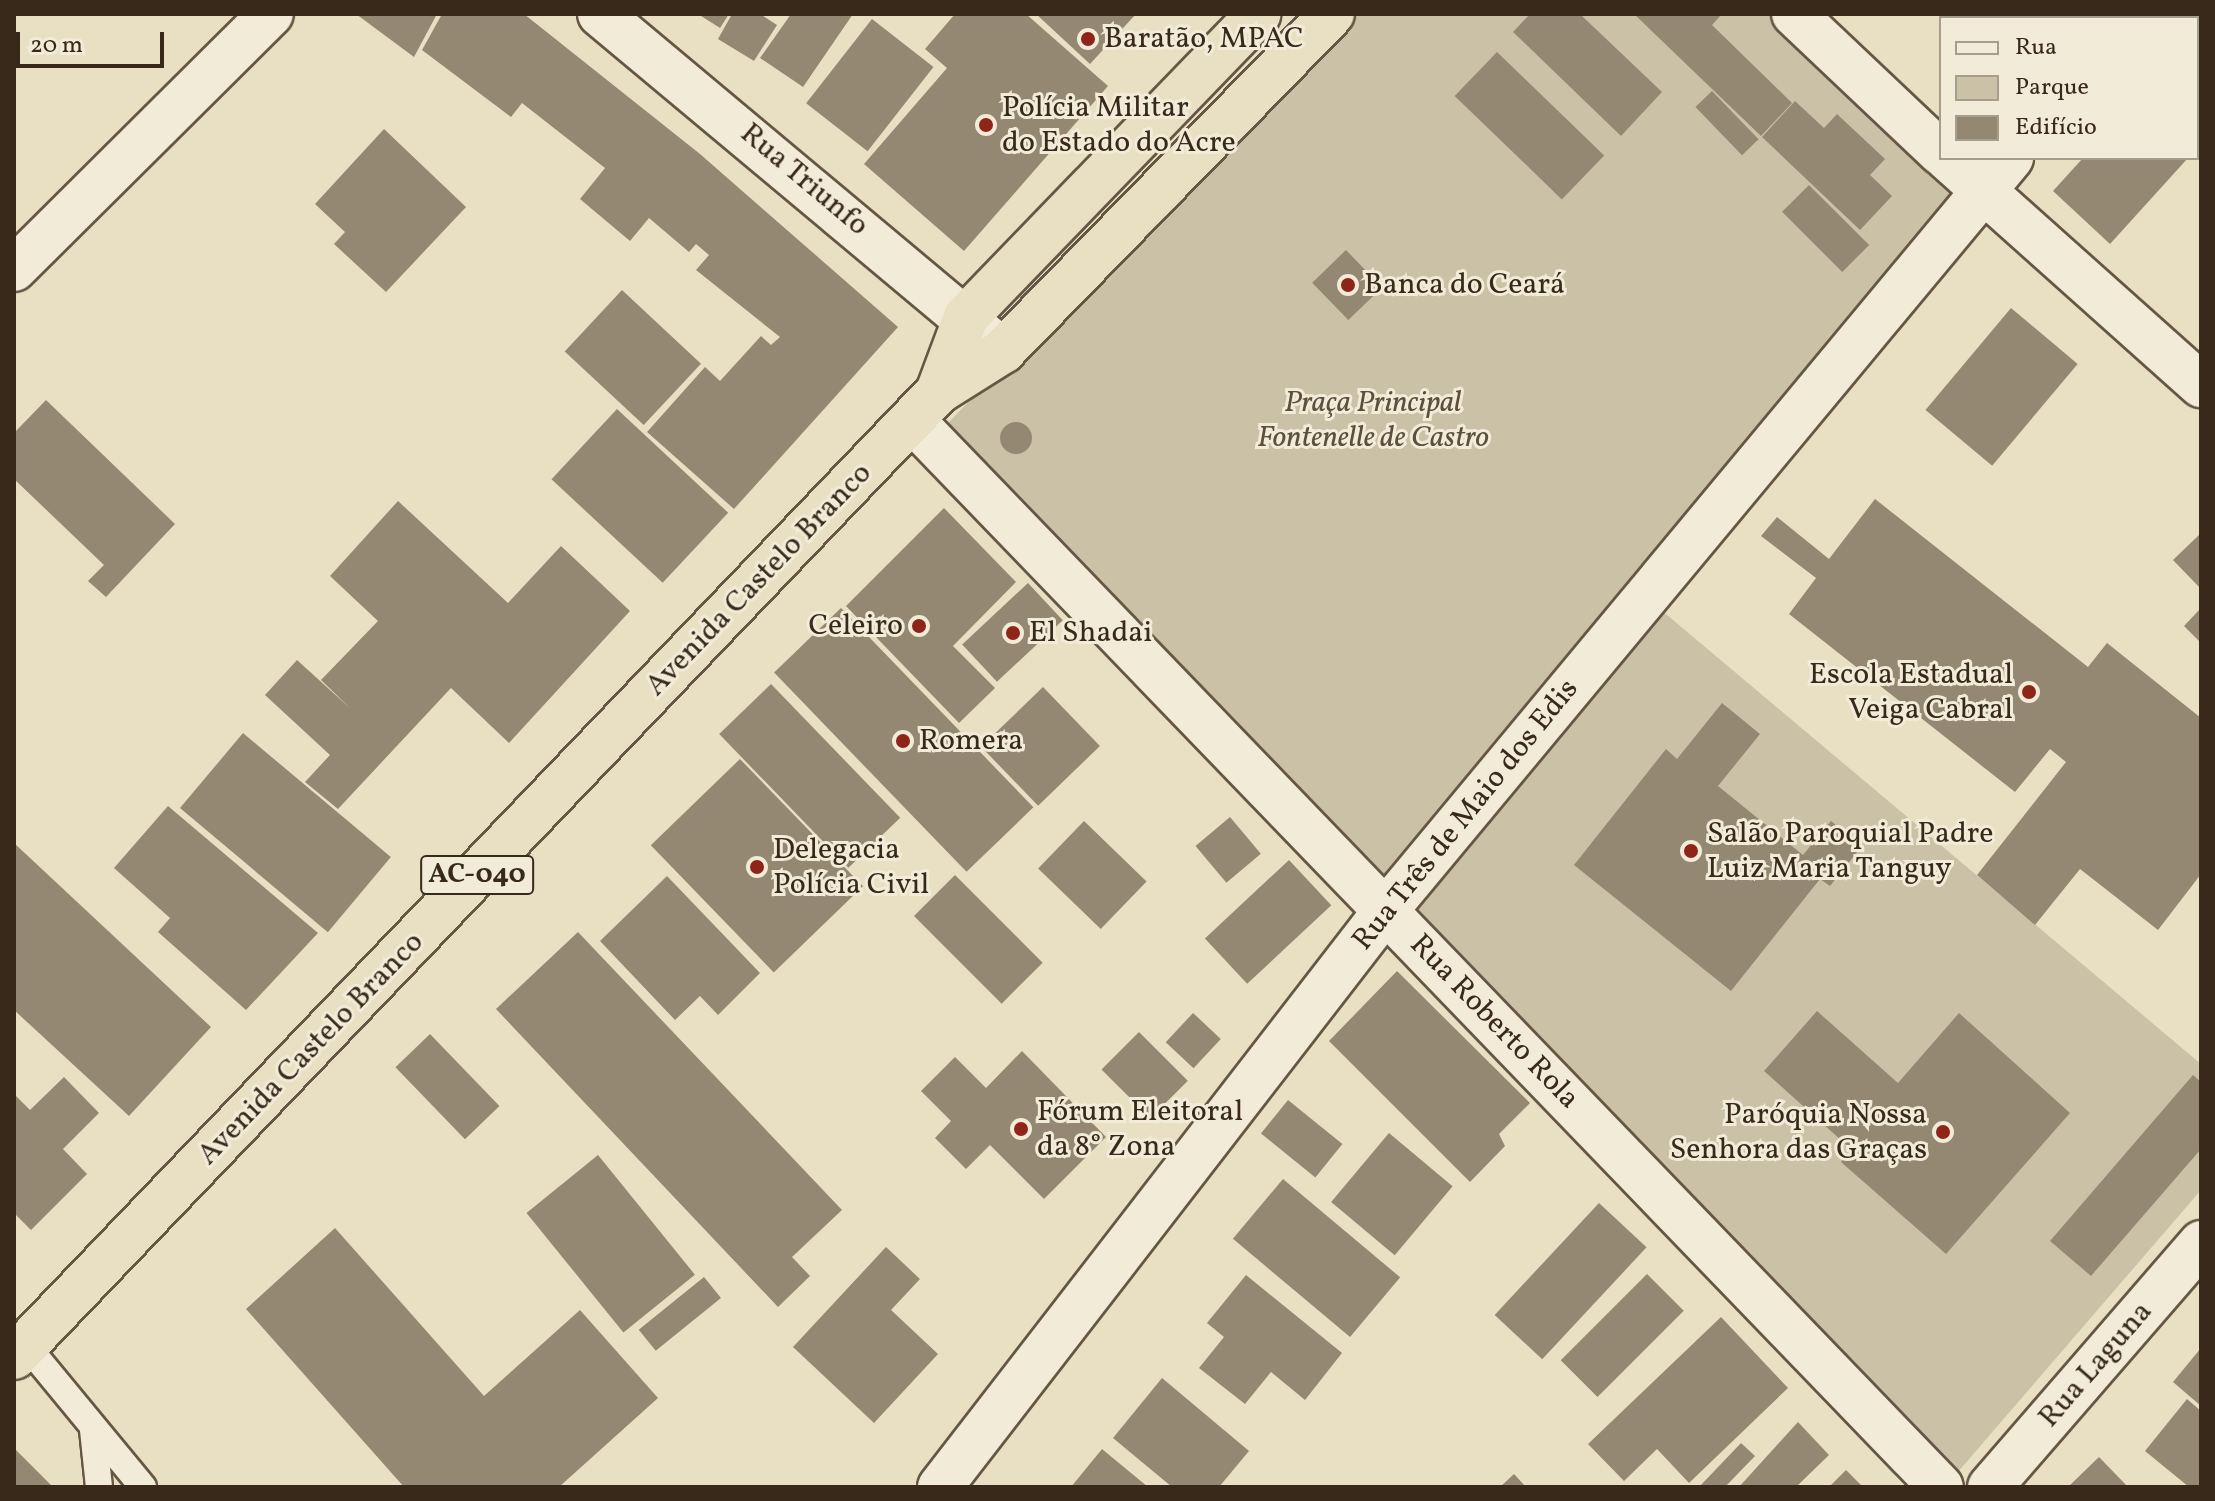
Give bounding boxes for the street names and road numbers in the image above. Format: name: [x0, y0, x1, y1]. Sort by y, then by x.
street label: Rua Triunfo: [732, 116, 876, 244]
street label: Avenida Castelo Branco: [638, 456, 880, 704]
street label: Rua Três de Maio dos Edis: [1345, 672, 1587, 958]
road number: AC-040: [419, 851, 535, 899]
street label: Avenida Castelo Branco: [190, 925, 432, 1173]
street label: Rua Roberto Rola: [1402, 927, 1586, 1117]
street label: Rua Laguna: [2031, 1295, 2161, 1435]

